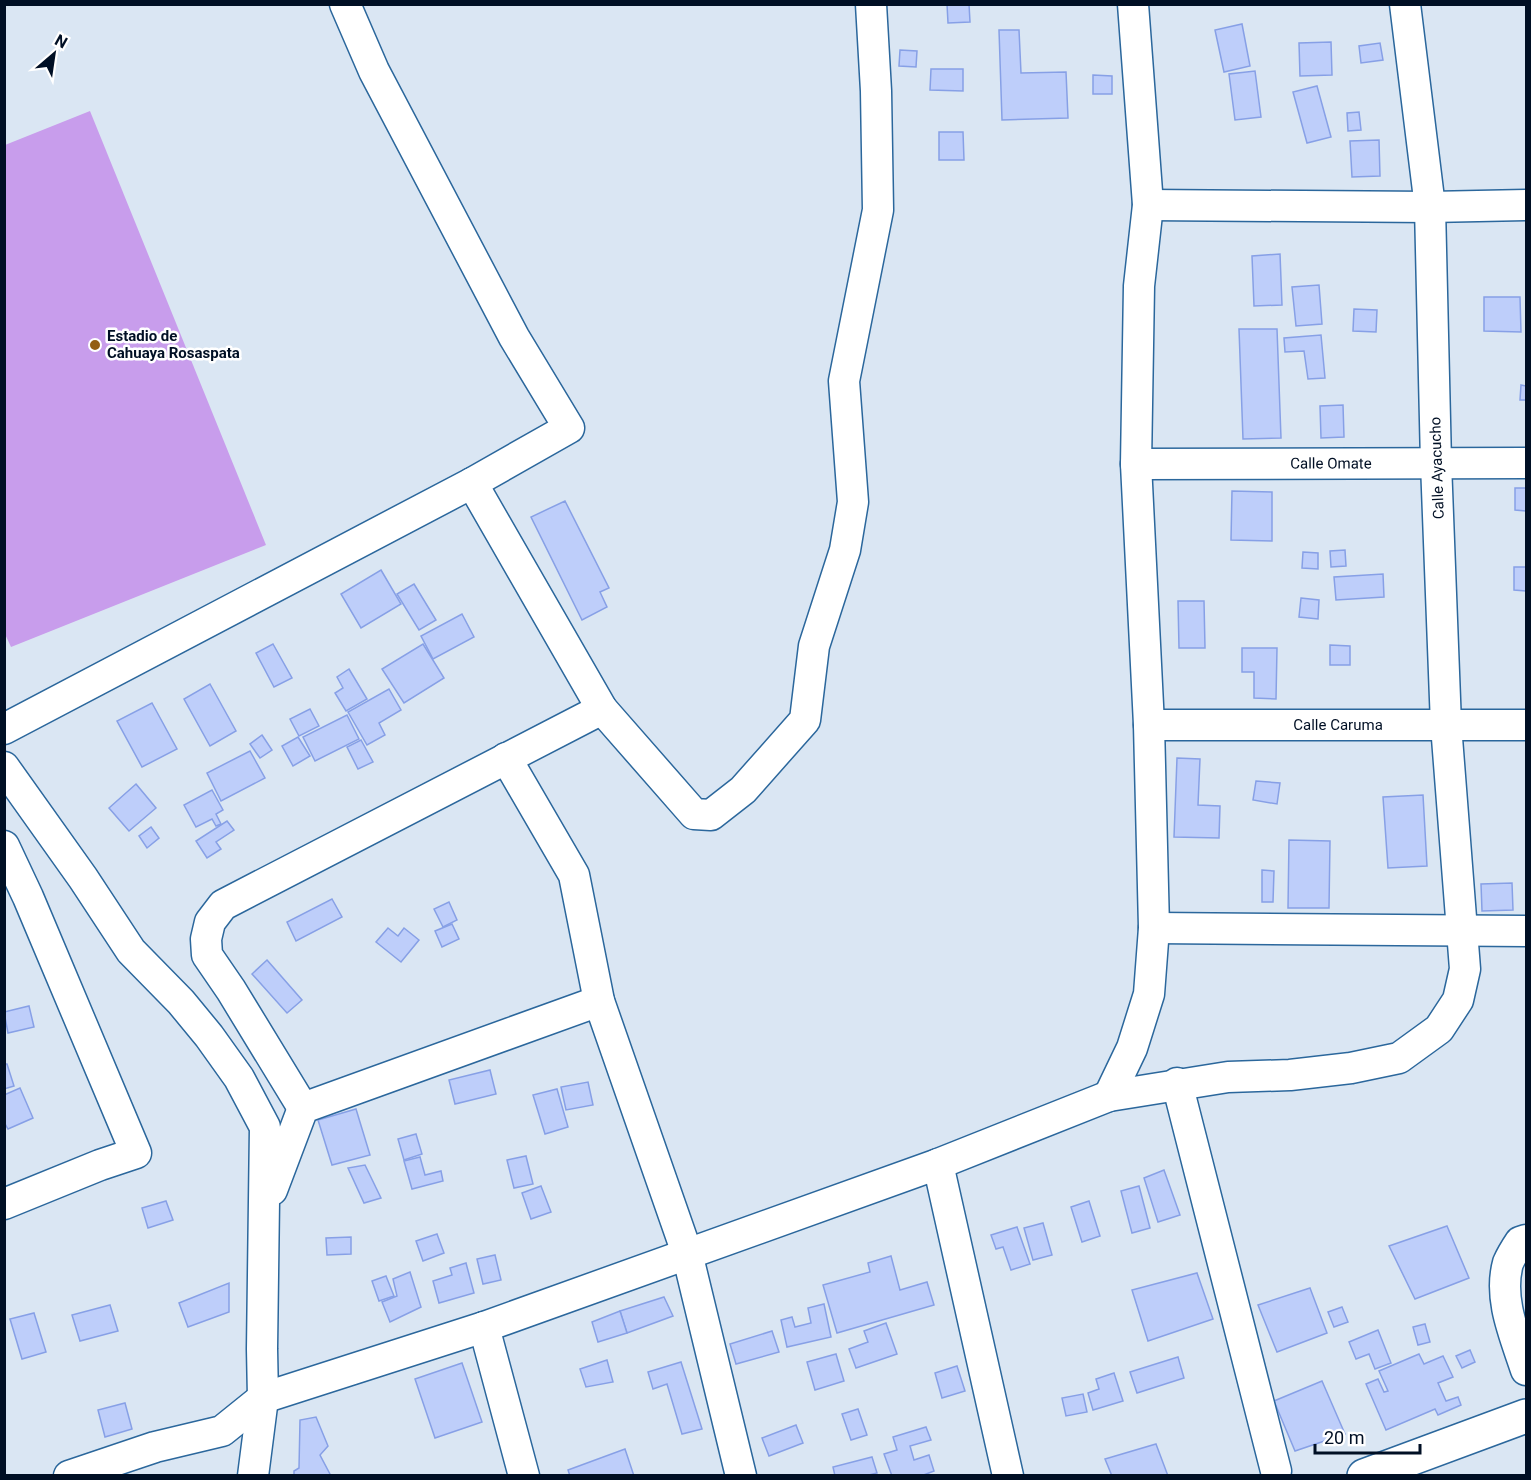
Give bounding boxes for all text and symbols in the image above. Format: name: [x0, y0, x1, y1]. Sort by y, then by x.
north arrow: [24, 24, 84, 84]
text: N: [51, 30, 71, 52]
place label: Estadio de Cahuaya Rosaspata: [107, 327, 240, 362]
marker: Estadio de Cahuaya Rosaspata: [88, 338, 102, 352]
street label: Calle Ayacucho: [1426, 417, 1448, 519]
street label: Calle Omate: [1290, 454, 1372, 473]
street label: Calle Caruma: [1293, 716, 1383, 734]
scale bar: [1315, 1417, 1420, 1455]
text: 20 m: [1324, 1427, 1364, 1448]

